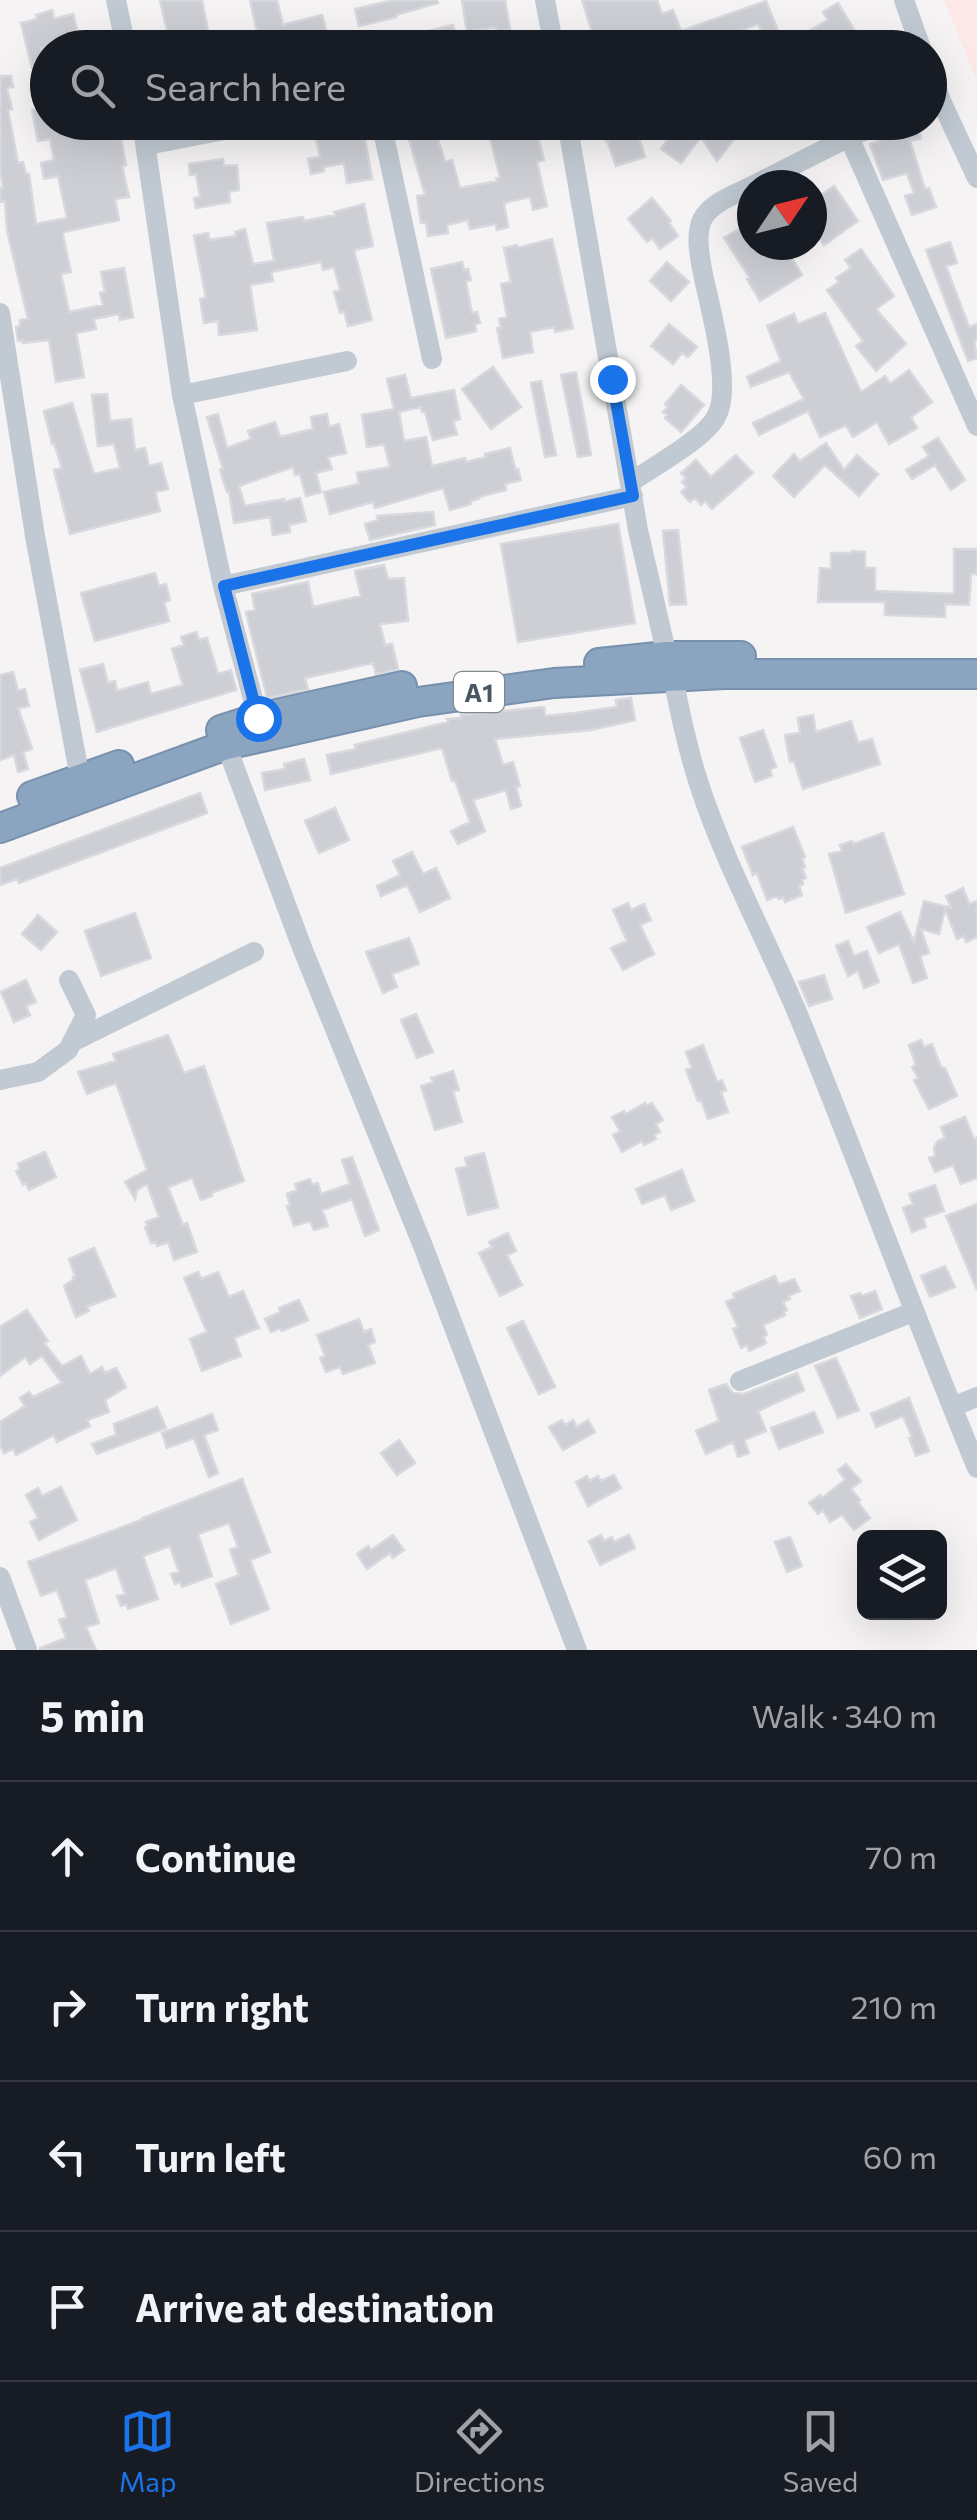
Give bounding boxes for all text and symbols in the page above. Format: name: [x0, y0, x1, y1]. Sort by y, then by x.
search box: [30, 30, 947, 140]
icon: search: [65, 58, 120, 113]
text: Search here: [145, 62, 346, 109]
north arrow: [737, 170, 827, 260]
route end: [590, 357, 636, 403]
road number: A1: [454, 672, 504, 712]
route start: [236, 696, 282, 742]
map controls: [857, 1530, 947, 1620]
button: layers: [857, 1530, 947, 1620]
text: 5 min: [40, 1689, 145, 1741]
text: Walk · 340 m: [752, 1695, 937, 1735]
icon: ahead: [40, 1829, 95, 1884]
text: Continue: [135, 1833, 296, 1880]
text: 70 m: [865, 1836, 937, 1876]
icon: right: [40, 1979, 95, 2034]
text: Turn right: [135, 1983, 309, 2030]
text: 210 m: [851, 1986, 937, 2026]
icon: left: [40, 2129, 95, 2184]
text: Turn left: [135, 2133, 286, 2180]
text: 60 m: [863, 2136, 937, 2176]
icon: arrive: [40, 2279, 95, 2334]
text: Arrive at destination: [135, 2283, 494, 2330]
tab: Map: [119, 2404, 176, 2498]
tab: Directions: [414, 2404, 545, 2498]
tab: Saved: [783, 2404, 858, 2498]

